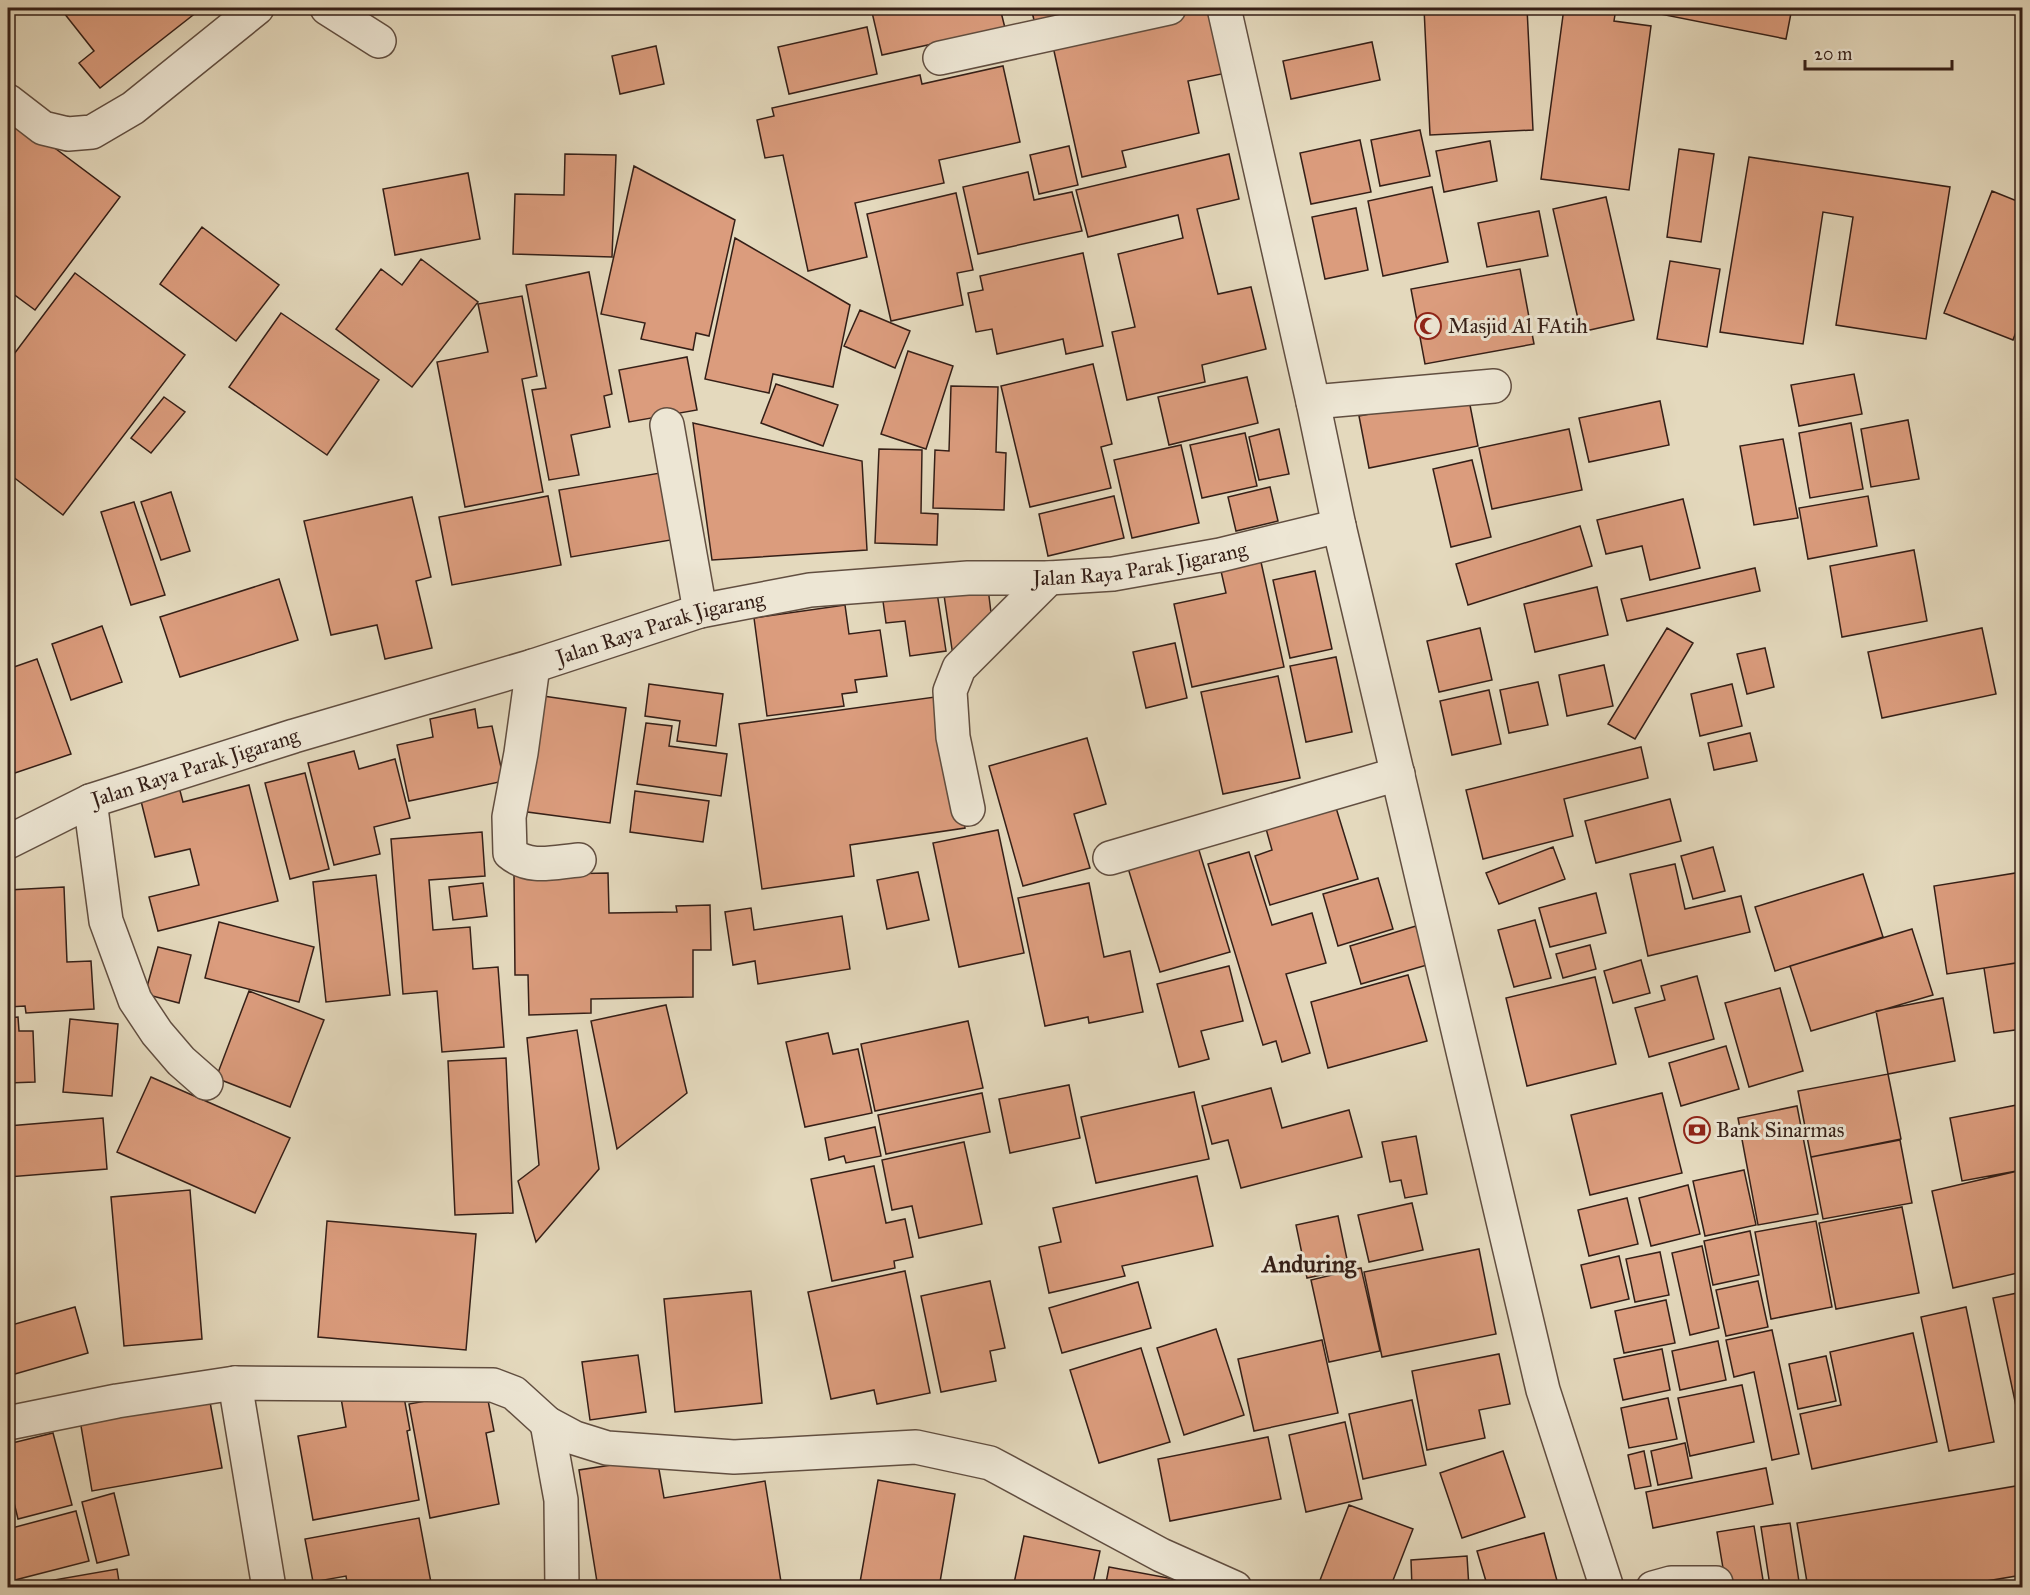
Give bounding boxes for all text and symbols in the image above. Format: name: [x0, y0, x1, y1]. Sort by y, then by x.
scale bar: [1805, 33, 1952, 71]
text: 20 m: [1814, 43, 1852, 65]
mosque icon: Masjid Al FAtih: [1413, 311, 1443, 341]
place label: Masjid Al FAtih: [1448, 313, 1588, 339]
street label: Jalan Raya Parak Jigarang: [1031, 536, 1250, 591]
street label: Jalan Raya Parak Jigarang: [551, 586, 767, 671]
street label: Jalan Raya Parak Jigarang: [86, 722, 302, 813]
bank icon: Bank Sinarmas: [1682, 1115, 1712, 1145]
place label: Bank Sinarmas: [1716, 1117, 1845, 1143]
district label: Anduring: [1260, 1249, 1357, 1279]

